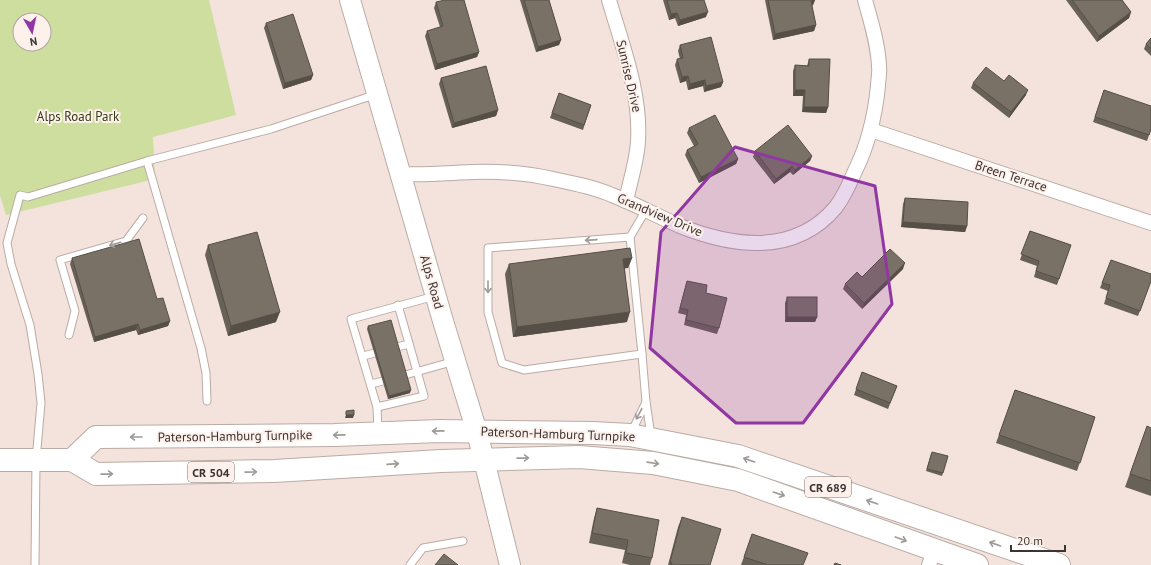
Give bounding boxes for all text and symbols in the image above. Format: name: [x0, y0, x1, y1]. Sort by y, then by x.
north arrow: [12, 12, 52, 52]
text: N: [29, 34, 38, 49]
street label: Sunrise Drive: [612, 38, 646, 114]
park label: Alps Road Park: [37, 108, 120, 125]
street label: Breen Terrace: [973, 156, 1049, 196]
street label: Grandview Drive: [615, 189, 705, 241]
one-way arrow: [585, 237, 598, 244]
one-way arrow: [109, 241, 122, 248]
street label: Alps Road: [416, 253, 448, 311]
one-way arrow: [484, 280, 492, 293]
one-way arrow: [635, 408, 643, 420]
street label: Paterson-Hamburg Turnpike: [480, 423, 636, 445]
street label: Paterson-Hamburg Turnpike: [158, 426, 312, 446]
one-way arrow: [432, 427, 445, 435]
one-way arrow: [333, 431, 346, 439]
one-way arrow: [130, 433, 143, 441]
one-way arrow: [516, 454, 529, 462]
one-way arrow: [743, 456, 756, 463]
one-way arrow: [646, 459, 659, 467]
one-way arrow: [386, 460, 399, 467]
road number: CR 504: [188, 462, 234, 482]
one-way arrow: [244, 468, 257, 475]
one-way arrow: [100, 470, 113, 478]
road number: CR 689: [805, 477, 851, 497]
one-way arrow: [773, 491, 785, 499]
one-way arrow: [866, 498, 879, 505]
scale bar: [1011, 527, 1065, 553]
text: 20 m: [1017, 533, 1043, 548]
one-way arrow: [895, 535, 907, 543]
one-way arrow: [990, 539, 1002, 547]

